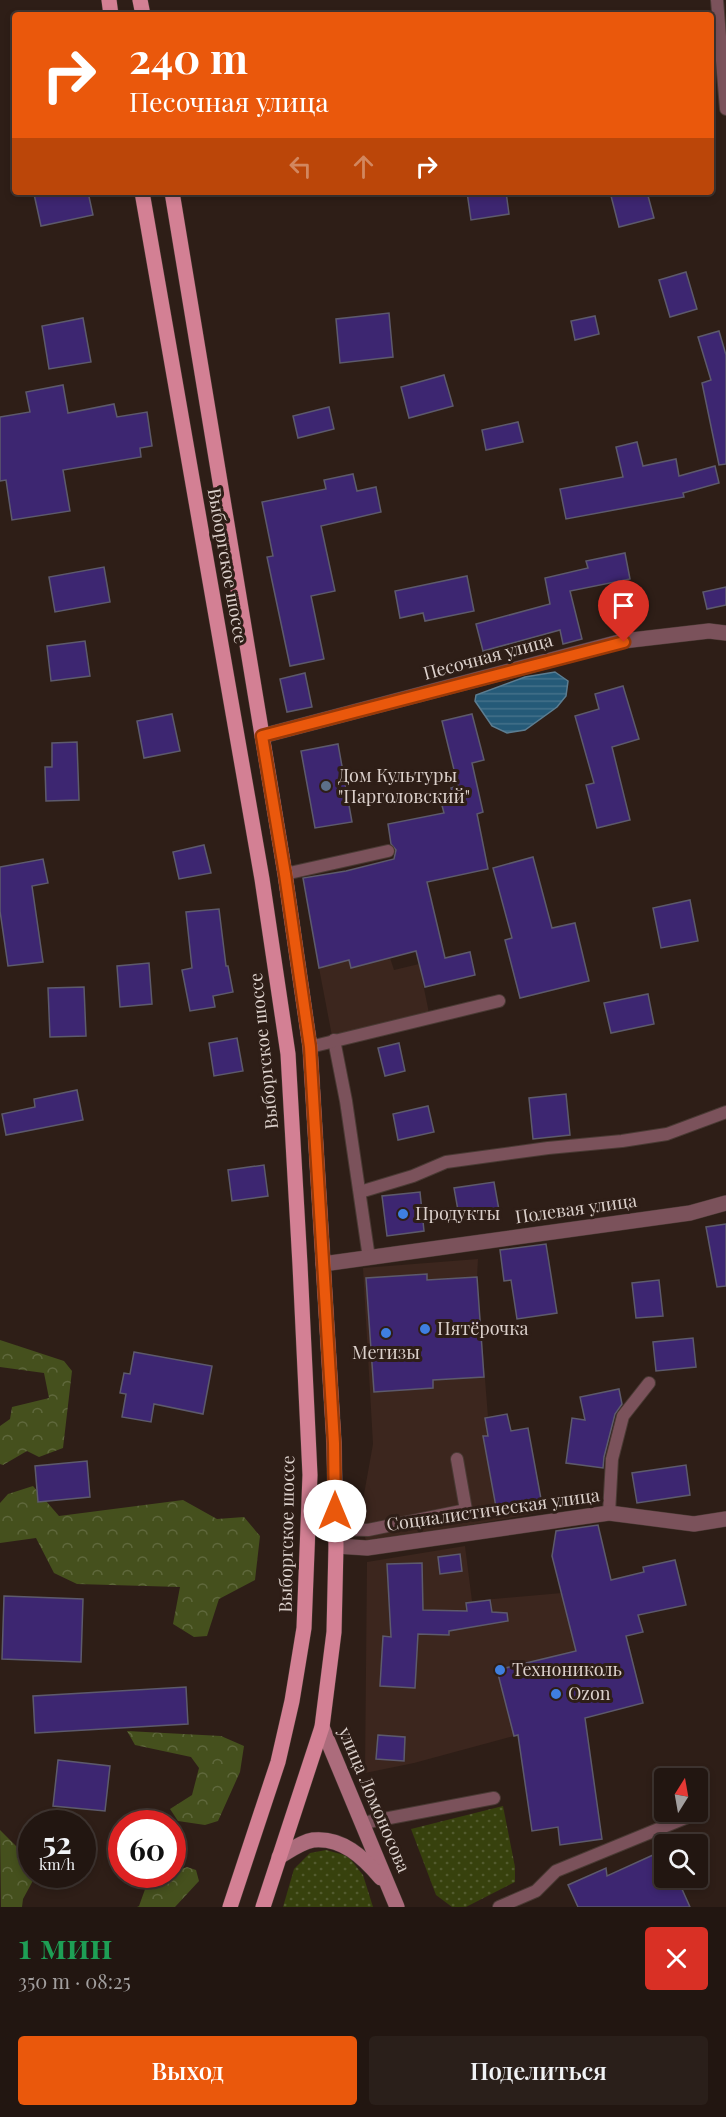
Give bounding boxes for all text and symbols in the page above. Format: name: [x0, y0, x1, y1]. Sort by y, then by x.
text: 240 m: [129, 29, 248, 85]
icon: right: [30, 36, 108, 114]
text: Песочная улица: [129, 83, 329, 119]
icon: left: [284, 150, 317, 183]
icon: ahead: [347, 150, 380, 183]
icon: right: [410, 150, 443, 183]
street label: Выборгское шоссе: [203, 486, 253, 645]
pin: [598, 580, 649, 642]
icon: arrive: [607, 589, 640, 622]
street label: Песочная улица: [420, 627, 555, 685]
place label: Дом Культуры "Парголовский": [338, 763, 470, 808]
marker: Дом Культуры "Парголовский": [319, 779, 333, 793]
street label: Выборгское шоссе: [243, 972, 283, 1131]
street label: Полевая улица: [513, 1188, 638, 1228]
place label: Продукты: [415, 1201, 500, 1225]
marker: Продукты: [396, 1207, 410, 1221]
place label: Пятёрочка: [437, 1316, 528, 1340]
marker: Пятёрочка: [418, 1322, 432, 1336]
marker: Метизы: [379, 1326, 393, 1340]
place label: Метизы: [352, 1340, 420, 1364]
street label: Выборгское шоссе: [273, 1455, 299, 1613]
position arrow: [303, 1479, 367, 1543]
street label: Социалистическая улица: [385, 1482, 601, 1536]
place label: Технониколь: [512, 1657, 622, 1681]
marker: Технониколь: [493, 1663, 507, 1677]
place label: Ozon: [568, 1681, 611, 1705]
marker: Ozon: [549, 1687, 563, 1701]
street label: улица Ломоносова: [333, 1722, 416, 1876]
north arrow: [654, 1768, 708, 1822]
map controls: [654, 1768, 708, 1888]
speed limit sign: 60: [108, 1810, 186, 1888]
text: 52: [42, 1822, 72, 1862]
button: search: [654, 1834, 708, 1888]
text: km/h: [39, 1854, 75, 1874]
text: 1 мин: [18, 1920, 113, 1968]
button: close: [645, 1927, 708, 1990]
text: 350 m · 08:25: [18, 1967, 131, 1994]
button: Выход: [18, 2036, 357, 2105]
button: Поделиться: [369, 2036, 708, 2105]

